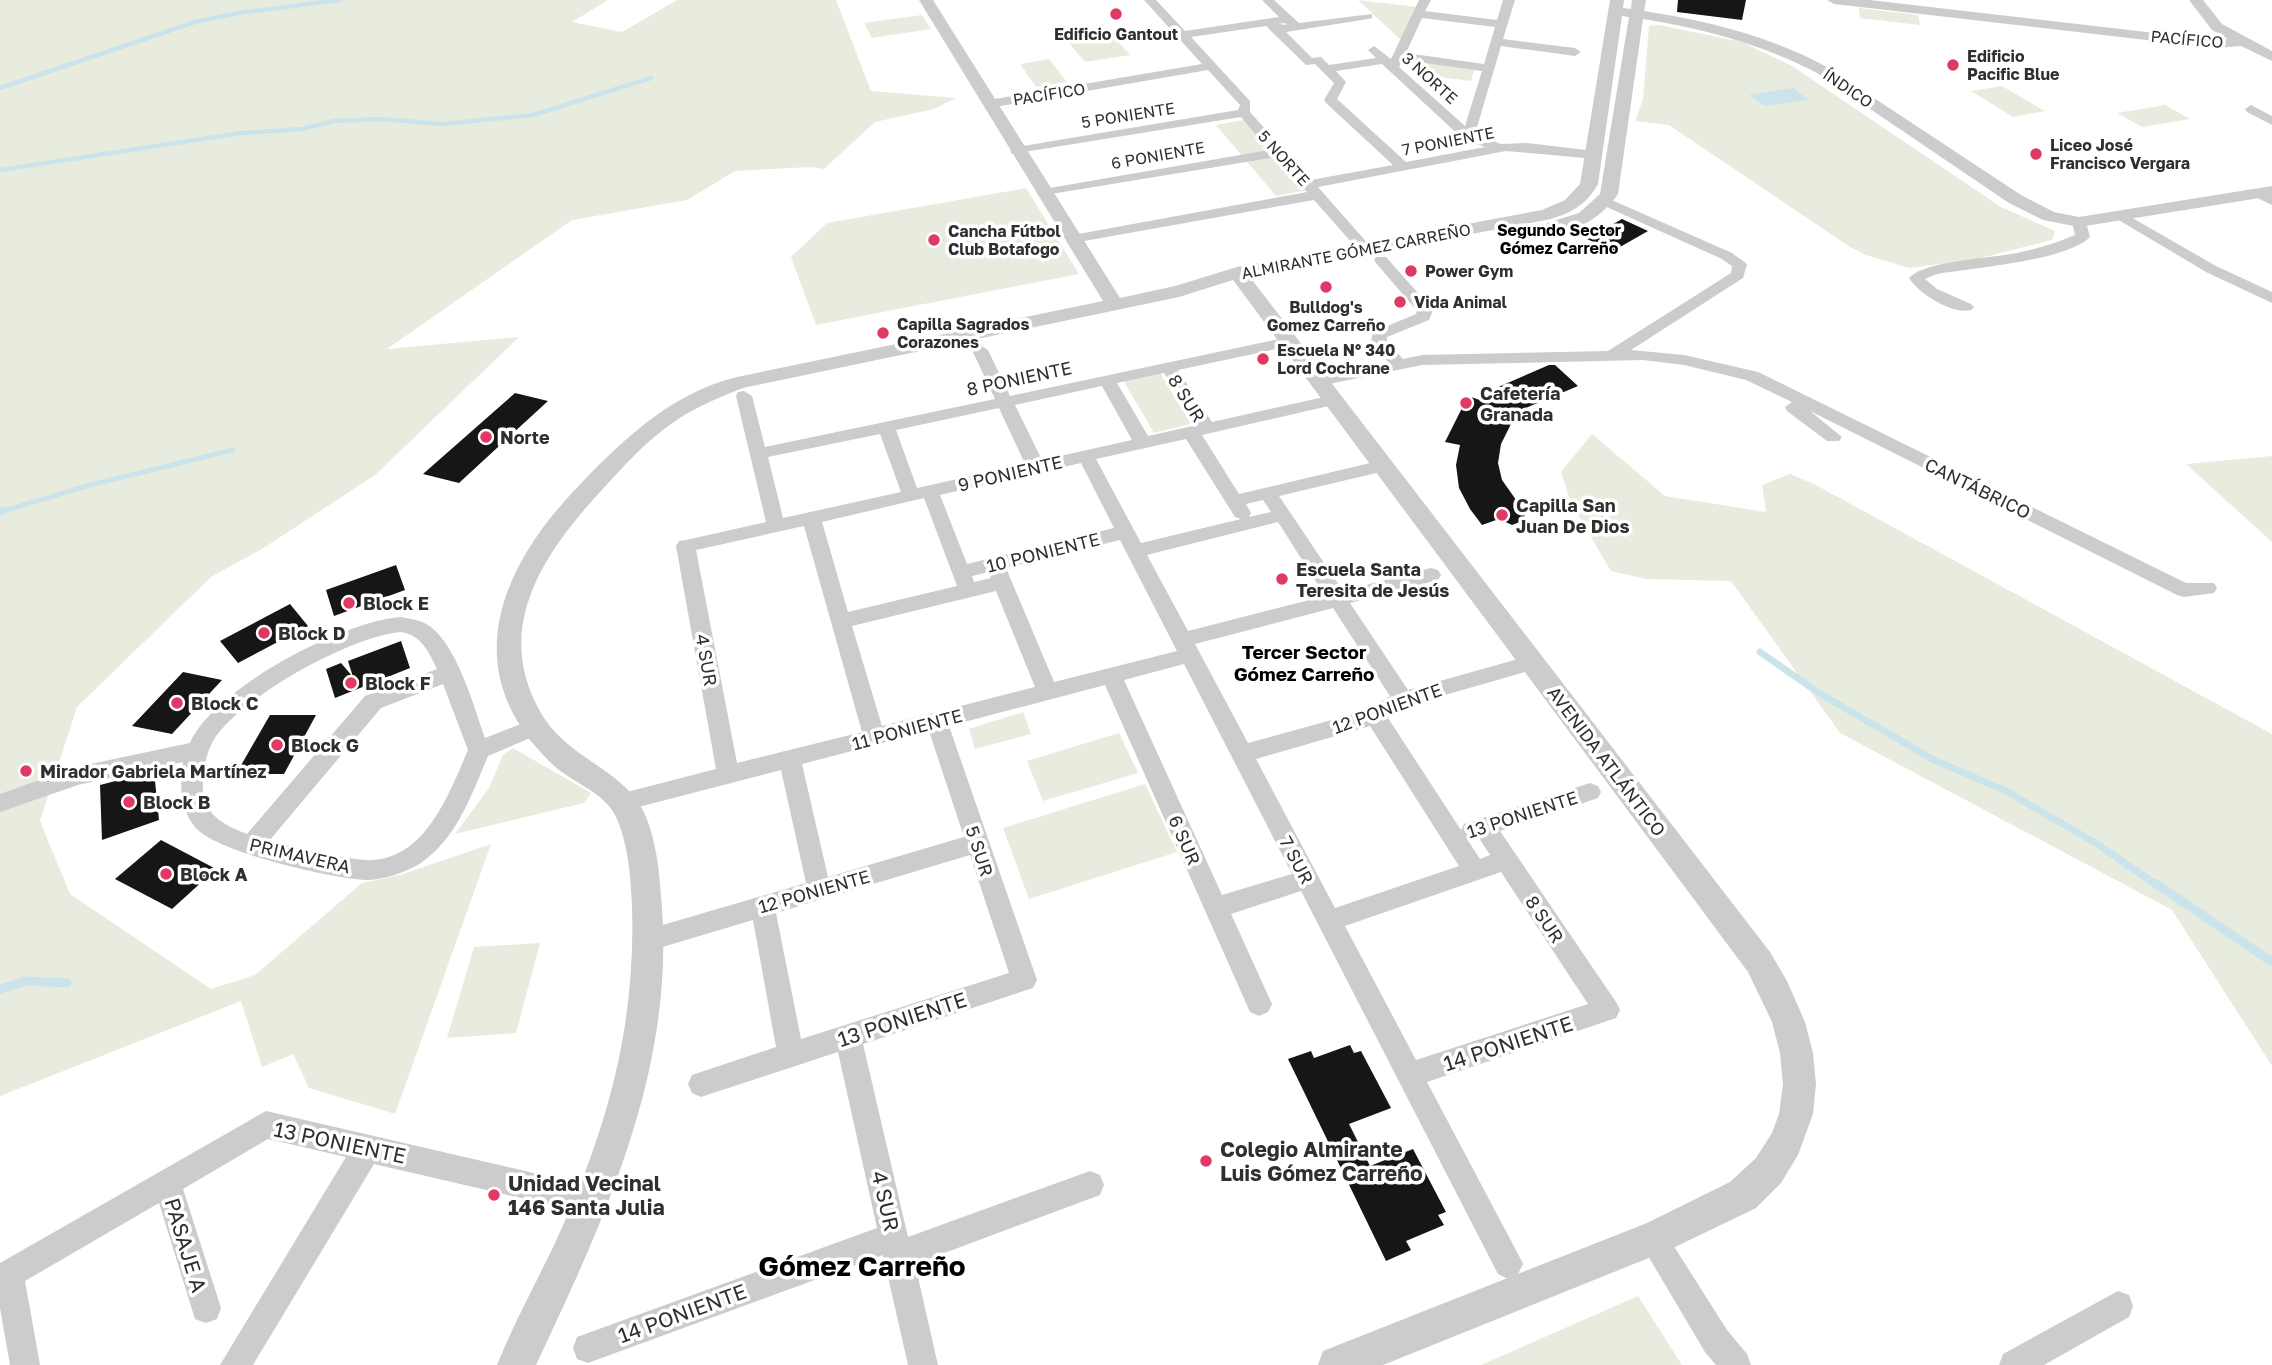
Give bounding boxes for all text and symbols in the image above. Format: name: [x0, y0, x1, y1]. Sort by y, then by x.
marker: Edificio Gantout: [1108, 6, 1124, 22]
place label: Edificio Gantout: [1054, 24, 1178, 44]
street label: PACÍFICO: [2150, 26, 2224, 52]
place label: Edificio Pacific Blue: [1967, 46, 2059, 84]
street label: 3 NORTE: [1398, 48, 1462, 108]
marker: Edificio Pacific Blue: [1945, 57, 1961, 73]
street label: ÍNDICO: [1819, 64, 1877, 112]
street label: PACÍFICO: [1011, 78, 1087, 110]
street label: 5 PONIENTE: [1080, 98, 1176, 132]
street label: 7 PONIENTE: [1400, 122, 1496, 160]
street label: 5 NORTE: [1254, 126, 1314, 190]
place label: Liceo José Francisco Vergara: [2050, 135, 2190, 173]
street label: 6 PONIENTE: [1110, 137, 1206, 173]
marker: Liceo José Francisco Vergara: [2028, 146, 2044, 162]
street label: ALMIRANTE GÓMEZ CARREÑO: [1240, 219, 1472, 283]
district label: Segundo Sector Gómez Carreño: [1497, 220, 1621, 258]
place label: Cancha Fútbol Club Botafogo: [948, 221, 1061, 259]
marker: Cancha Fútbol Club Botafogo: [926, 232, 942, 248]
place label: Power Gym: [1425, 261, 1513, 281]
marker: Power Gym: [1403, 263, 1419, 279]
marker: Bulldog's Gomez Carreño: [1318, 279, 1334, 295]
place label: Vida Animal: [1414, 292, 1508, 312]
marker: Vida Animal: [1392, 294, 1408, 310]
place label: Bulldog's Gomez Carreño: [1267, 297, 1386, 335]
place label: Capilla Sagrados Corazones: [897, 314, 1029, 352]
marker: Capilla Sagrados Corazones: [875, 325, 891, 341]
place label: Escuela N° 340 Lord Cochrane: [1277, 340, 1395, 378]
marker: Escuela N° 340 Lord Cochrane: [1255, 351, 1271, 367]
street label: 8 PONIENTE: [965, 356, 1073, 400]
street label: 8 SUR: [1164, 370, 1210, 426]
place label: Cafetería Granada: [1480, 382, 1560, 425]
marker: Cafetería Granada: [1458, 395, 1474, 411]
place label: Norte: [500, 426, 550, 448]
marker: Norte: [478, 429, 494, 445]
street label: 9 PONIENTE: [956, 450, 1064, 496]
street label: CANTÁBRICO: [1922, 453, 2034, 523]
place label: Capilla San Juan De Dios: [1516, 494, 1629, 537]
marker: Capilla San Juan De Dios: [1494, 507, 1510, 523]
street label: 10 PONIENTE: [984, 527, 1102, 577]
place label: Escuela Santa Teresita de Jesús: [1296, 558, 1449, 601]
marker: Escuela Santa Teresita de Jesús: [1274, 571, 1290, 587]
place label: Block E: [363, 592, 429, 614]
marker: Block E: [341, 595, 357, 611]
place label: Block D: [278, 622, 346, 644]
marker: Block D: [256, 625, 272, 641]
street label: 4 SUR: [692, 632, 722, 688]
district label: Tercer Sector Gómez Carreño: [1234, 640, 1374, 685]
place label: Block F: [365, 672, 431, 694]
marker: Block F: [343, 675, 359, 691]
street label: 12 PONIENTE: [1329, 678, 1445, 738]
street label: AVENIDA ATLÁNTICO: [1543, 682, 1671, 840]
place label: Block C: [191, 692, 259, 714]
marker: Block C: [169, 695, 185, 711]
street label: 11 PONIENTE: [849, 704, 965, 754]
place label: Block G: [291, 734, 359, 756]
marker: Block G: [269, 737, 285, 753]
place label: Mirador Gabriela Martínez: [40, 760, 266, 782]
marker: Mirador Gabriela Martínez: [18, 763, 34, 779]
street label: 13 PONIENTE: [1464, 786, 1580, 842]
place label: Block B: [143, 791, 211, 813]
marker: Block B: [121, 794, 137, 810]
street label: 6 SUR: [1164, 812, 1206, 868]
street label: 5 SUR: [962, 823, 998, 879]
street label: 7 SUR: [1275, 832, 1319, 888]
street label: PRIMAVERA: [247, 833, 353, 877]
place label: Block A: [180, 863, 248, 885]
street label: 12 PONIENTE: [756, 865, 872, 917]
marker: Block A: [158, 866, 174, 882]
street label: 8 SUR: [1521, 891, 1569, 947]
street label: 13 PONIENTE: [834, 986, 970, 1052]
street label: 14 PONIENTE: [1440, 1010, 1576, 1076]
street label: 13 PONIENTE: [272, 1115, 408, 1169]
place label: Colegio Almirante Luis Gómez Carreño: [1220, 1136, 1423, 1186]
marker: Colegio Almirante Luis Gómez Carreño: [1198, 1153, 1214, 1169]
street label: 4 SUR: [866, 1168, 906, 1234]
place label: Unidad Vecinal 146 Santa Julia: [508, 1170, 665, 1220]
marker: Unidad Vecinal 146 Santa Julia: [486, 1187, 502, 1203]
street label: PASAJE A: [159, 1195, 213, 1295]
district label: Gómez Carreño: [758, 1249, 966, 1282]
street label: 14 PONIENTE: [614, 1278, 750, 1348]

